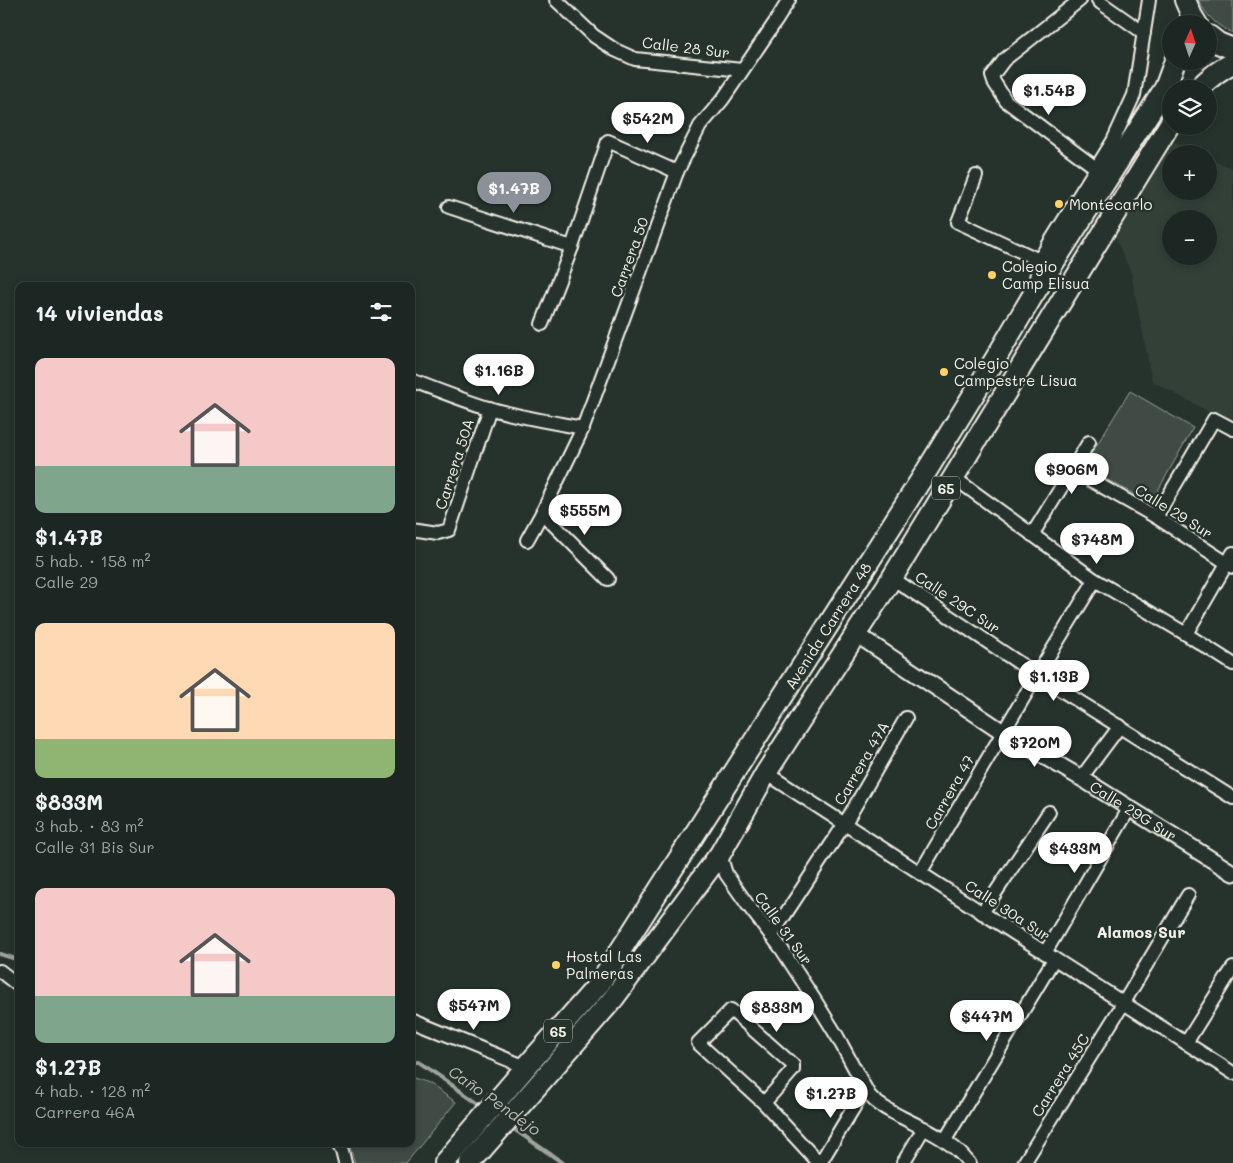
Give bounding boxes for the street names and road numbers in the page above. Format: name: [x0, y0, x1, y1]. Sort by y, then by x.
street label: Calle 28 Sur: [641, 32, 731, 62]
street label: Carrera 50: [605, 214, 653, 300]
street label: Carrera 50A: [430, 416, 478, 512]
road number: 65: [932, 476, 960, 499]
street label: Calle 29 Sur: [1131, 479, 1217, 543]
street label: Avenida Carrera 48: [780, 558, 876, 693]
street label: Calle 29C Sur: [912, 566, 1004, 638]
street label: Carrera 47A: [829, 717, 893, 809]
street label: Carrera 47: [920, 751, 978, 833]
street label: Calle 29G Sur: [1086, 776, 1181, 845]
street label: Calle 30a Sur: [961, 875, 1055, 945]
street label: Calle 31 Sur: [751, 887, 817, 969]
road number: 65: [544, 1019, 572, 1042]
street label: Carrera 45C: [1027, 1029, 1094, 1120]

